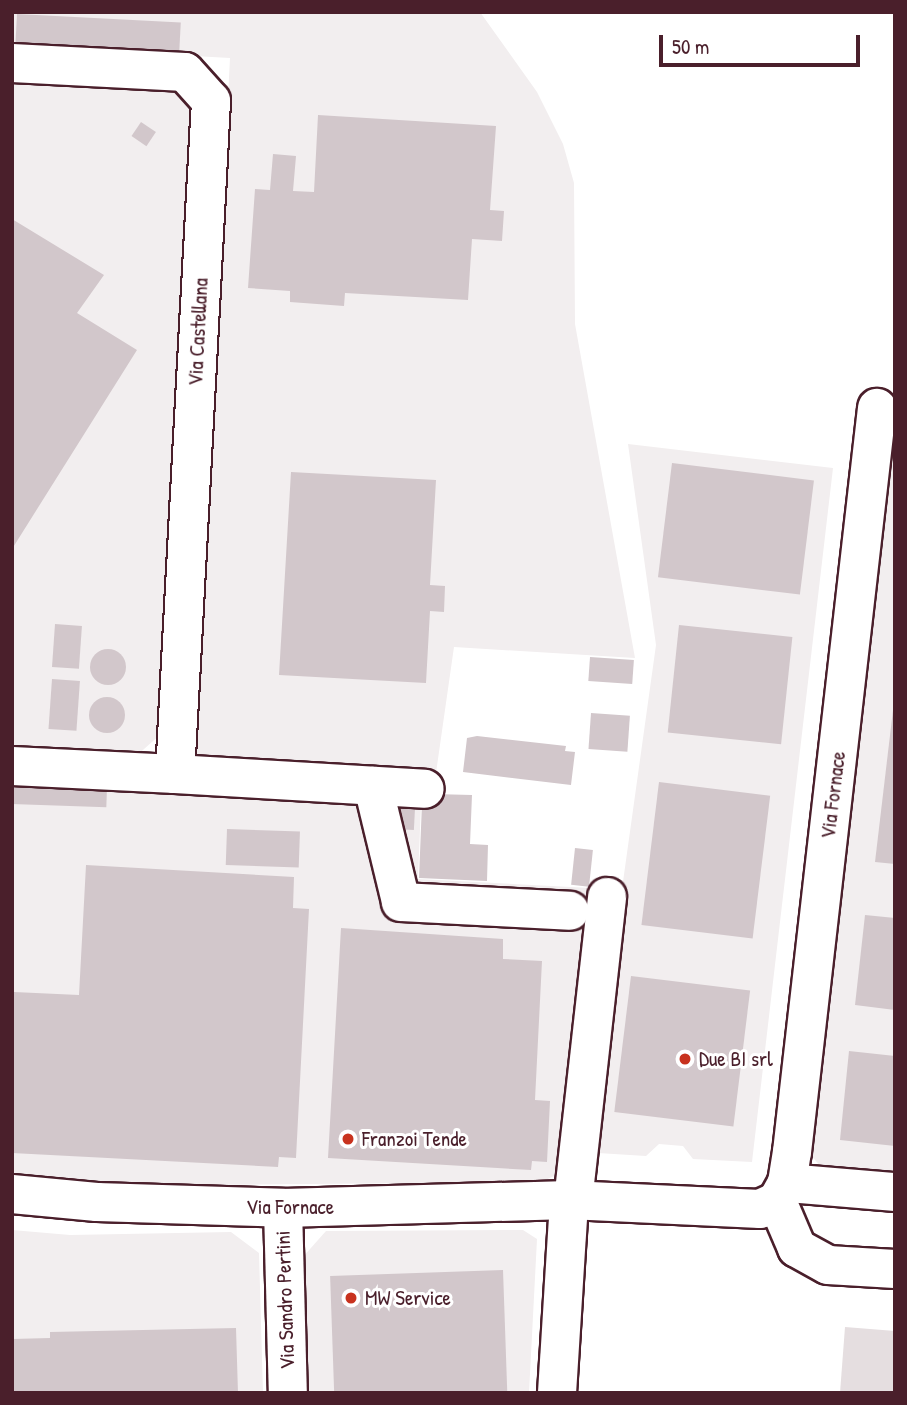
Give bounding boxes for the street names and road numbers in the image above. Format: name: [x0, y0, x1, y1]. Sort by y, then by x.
street label: Via Castellana: [183, 277, 213, 387]
street label: Via Fornace: [815, 750, 851, 840]
street label: Via Fornace: [246, 1194, 334, 1220]
street label: Via Sandro Pertini: [270, 1230, 300, 1370]

